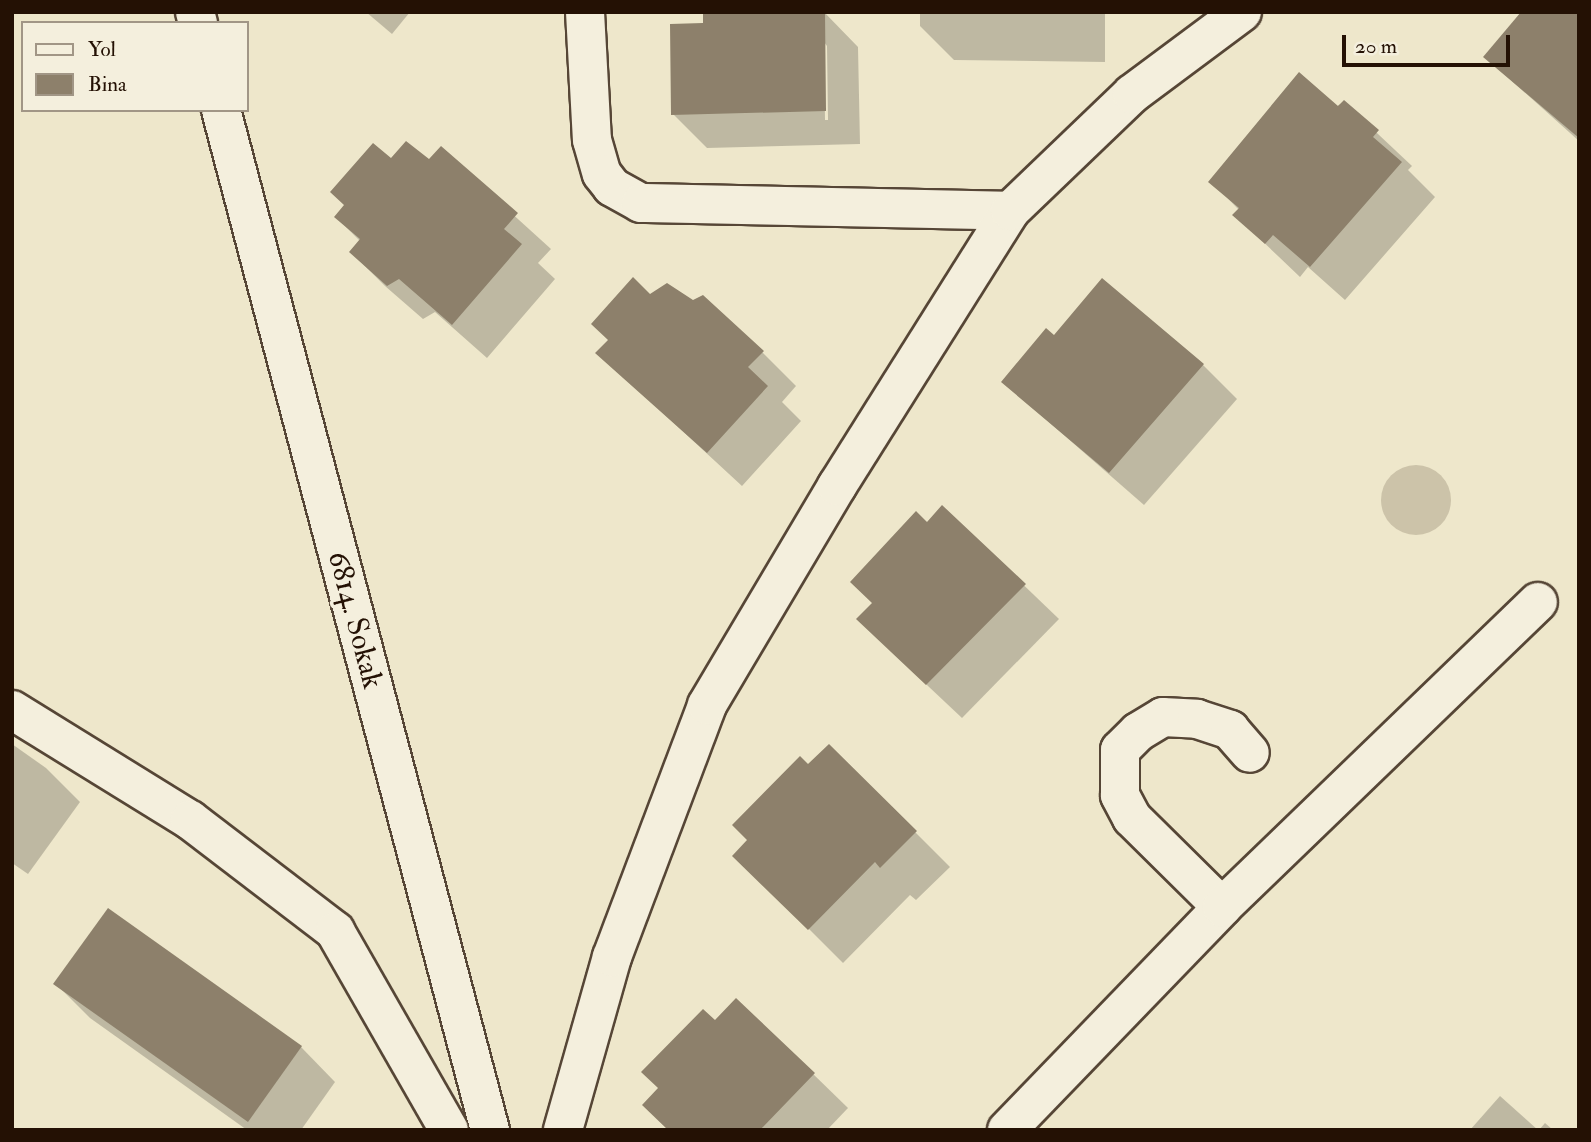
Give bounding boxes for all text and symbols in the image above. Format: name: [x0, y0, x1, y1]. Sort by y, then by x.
legend: [21, 21, 248, 112]
scale bar: [1346, 21, 1514, 65]
text: 20 m: [1355, 33, 1397, 60]
text: Yol: [88, 36, 116, 63]
text: Bina: [88, 71, 127, 98]
street label: 6814. Sokak: [319, 547, 391, 693]

